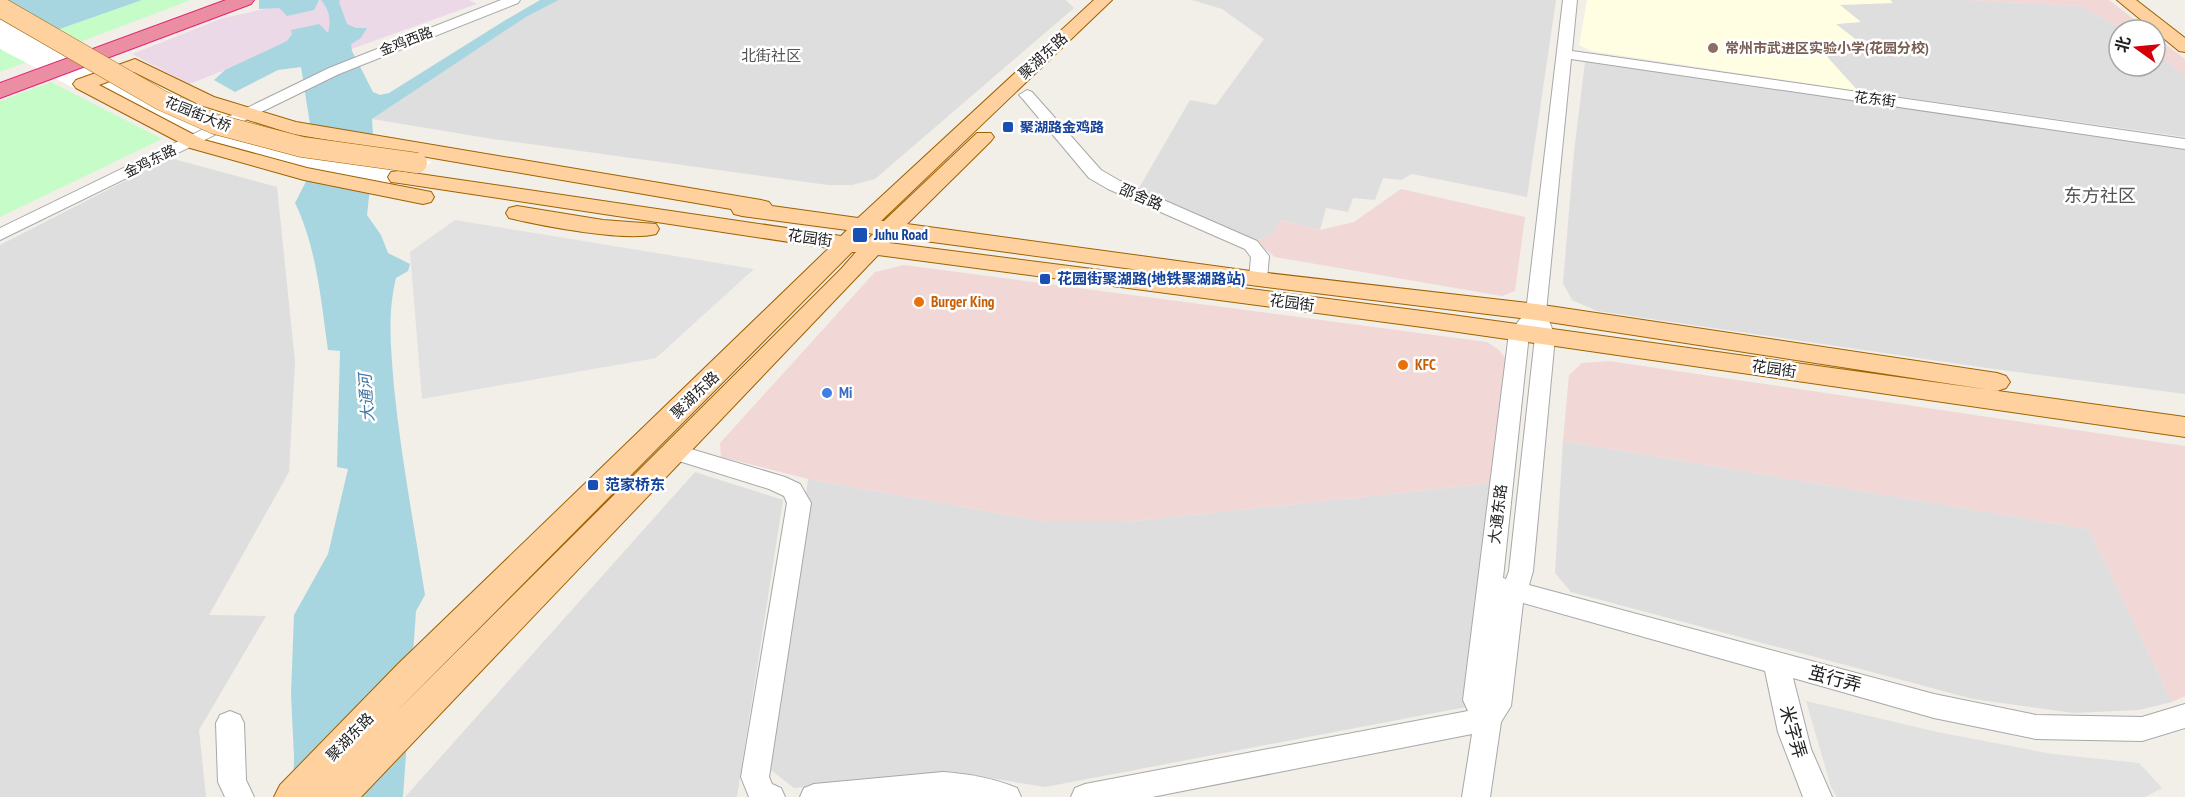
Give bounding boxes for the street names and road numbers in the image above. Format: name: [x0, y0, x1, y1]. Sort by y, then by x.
street label: 金鸡西路: [377, 23, 435, 59]
street label: 聚湖东路: [1014, 28, 1071, 83]
street label: 花东街: [1853, 88, 1897, 110]
street label: 花园街大桥: [162, 93, 234, 135]
street label: 金鸡东路: [121, 141, 179, 181]
street label: 邵舍路: [1117, 179, 1166, 214]
street label: 花园街: [786, 225, 834, 250]
street label: 花园街: [1269, 290, 1316, 315]
street label: 花园街: [1750, 356, 1798, 381]
street label: 聚湖东路: [666, 367, 723, 422]
street label: 大通东路: [1484, 483, 1511, 545]
street label: 茧行弄: [1806, 660, 1864, 697]
street label: 米字弄: [1775, 703, 1812, 761]
street label: 聚湖东路: [322, 708, 377, 765]

